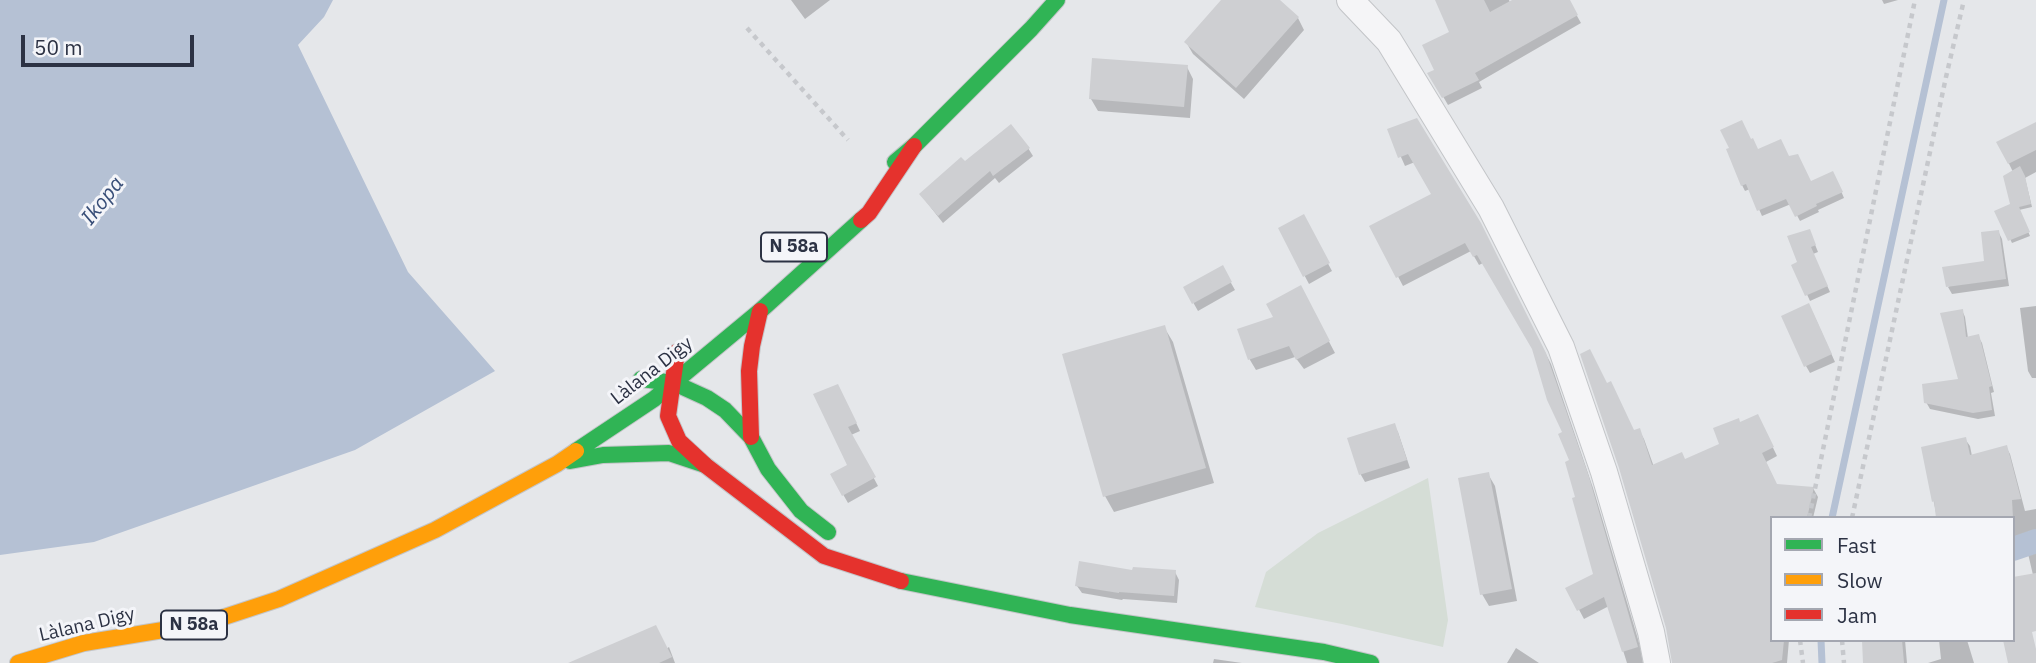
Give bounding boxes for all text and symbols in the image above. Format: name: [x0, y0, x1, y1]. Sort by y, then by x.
scale bar: [24, 21, 198, 65]
text: 50 m: [34, 33, 83, 61]
water label: Ikopa: [76, 172, 130, 230]
road number: N 58a: [761, 232, 827, 262]
street label: Làlana Digy: [607, 332, 697, 410]
legend: [1770, 516, 2015, 642]
text: Fast: [1837, 531, 1877, 559]
text: Slow: [1837, 566, 1883, 594]
text: Jam: [1837, 601, 1877, 629]
street label: Làlana Digy: [37, 603, 137, 647]
road number: N 58a: [161, 610, 227, 640]

